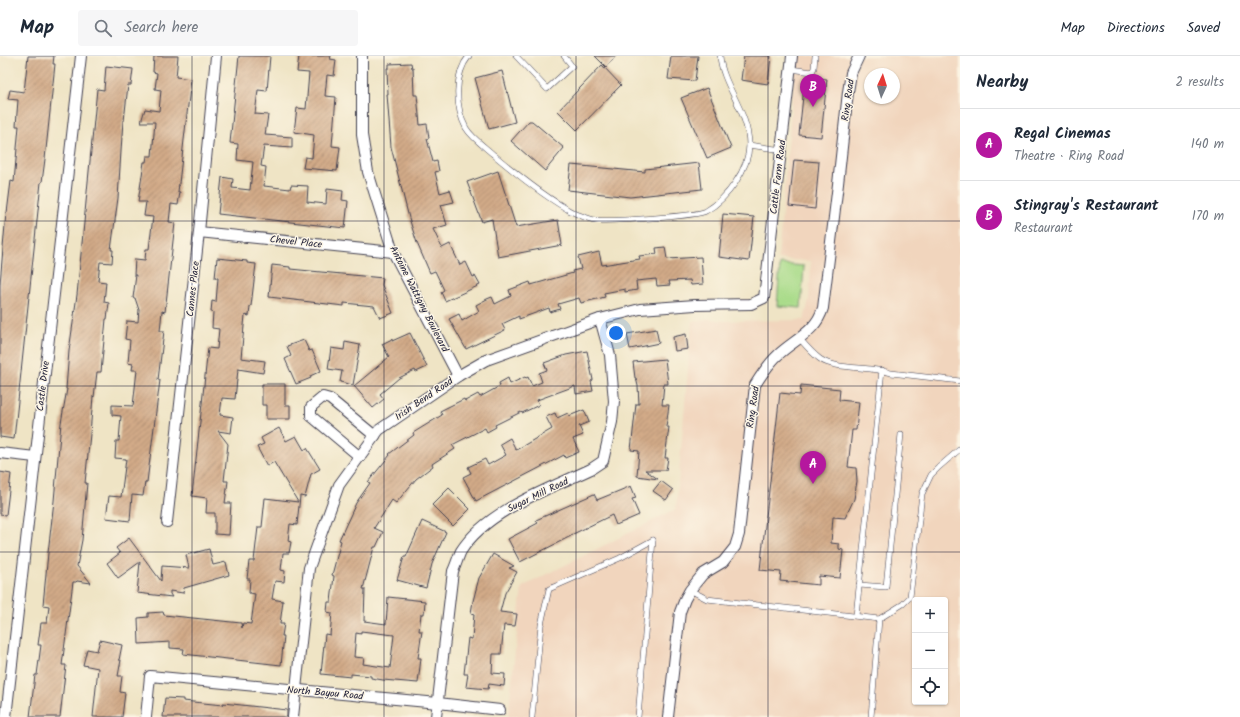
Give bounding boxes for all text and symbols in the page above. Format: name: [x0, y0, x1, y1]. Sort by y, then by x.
search box: [78, 10, 358, 46]
text: Map: [20, 13, 54, 43]
text: Search here: [124, 16, 198, 40]
icon: search: [92, 17, 114, 39]
text: Map: [1060, 17, 1085, 39]
text: Directions: [1107, 17, 1165, 39]
text: Saved: [1187, 17, 1220, 39]
north arrow: [864, 68, 900, 104]
text: Nearby: [976, 69, 1028, 96]
text: 2 results: [1176, 72, 1224, 93]
pin: B: [800, 74, 826, 107]
street label: Ring Road: [837, 77, 859, 122]
text: Regal Cinemas: [1014, 122, 1111, 146]
text: A: [985, 134, 993, 155]
text: 140 m: [1191, 134, 1224, 155]
street label: Cattle Farm Road: [766, 138, 791, 215]
text: Theatre · Ring Road: [1014, 146, 1124, 167]
text: Stingray's Restaurant: [1014, 194, 1159, 218]
text: B: [985, 206, 993, 227]
text: 170 m: [1192, 206, 1224, 227]
text: Restaurant: [1014, 218, 1073, 239]
street label: Chevel Place: [269, 231, 323, 253]
street label: Antoine Wattigny Boulevard: [385, 243, 453, 356]
street label: Cannes Place: [182, 260, 204, 318]
your location: [606, 323, 626, 343]
street label: Castle Drive: [32, 359, 54, 412]
street label: Irish Bend Road: [391, 373, 457, 425]
street label: Ring Road: [742, 384, 764, 429]
pin: A: [800, 451, 826, 484]
street label: Sugar Mill Road: [505, 473, 572, 517]
map controls: [912, 597, 948, 705]
button: +: [912, 597, 948, 633]
button: −: [912, 633, 948, 669]
button: locate: [912, 669, 948, 705]
street label: North Bayou Road: [286, 682, 365, 704]

